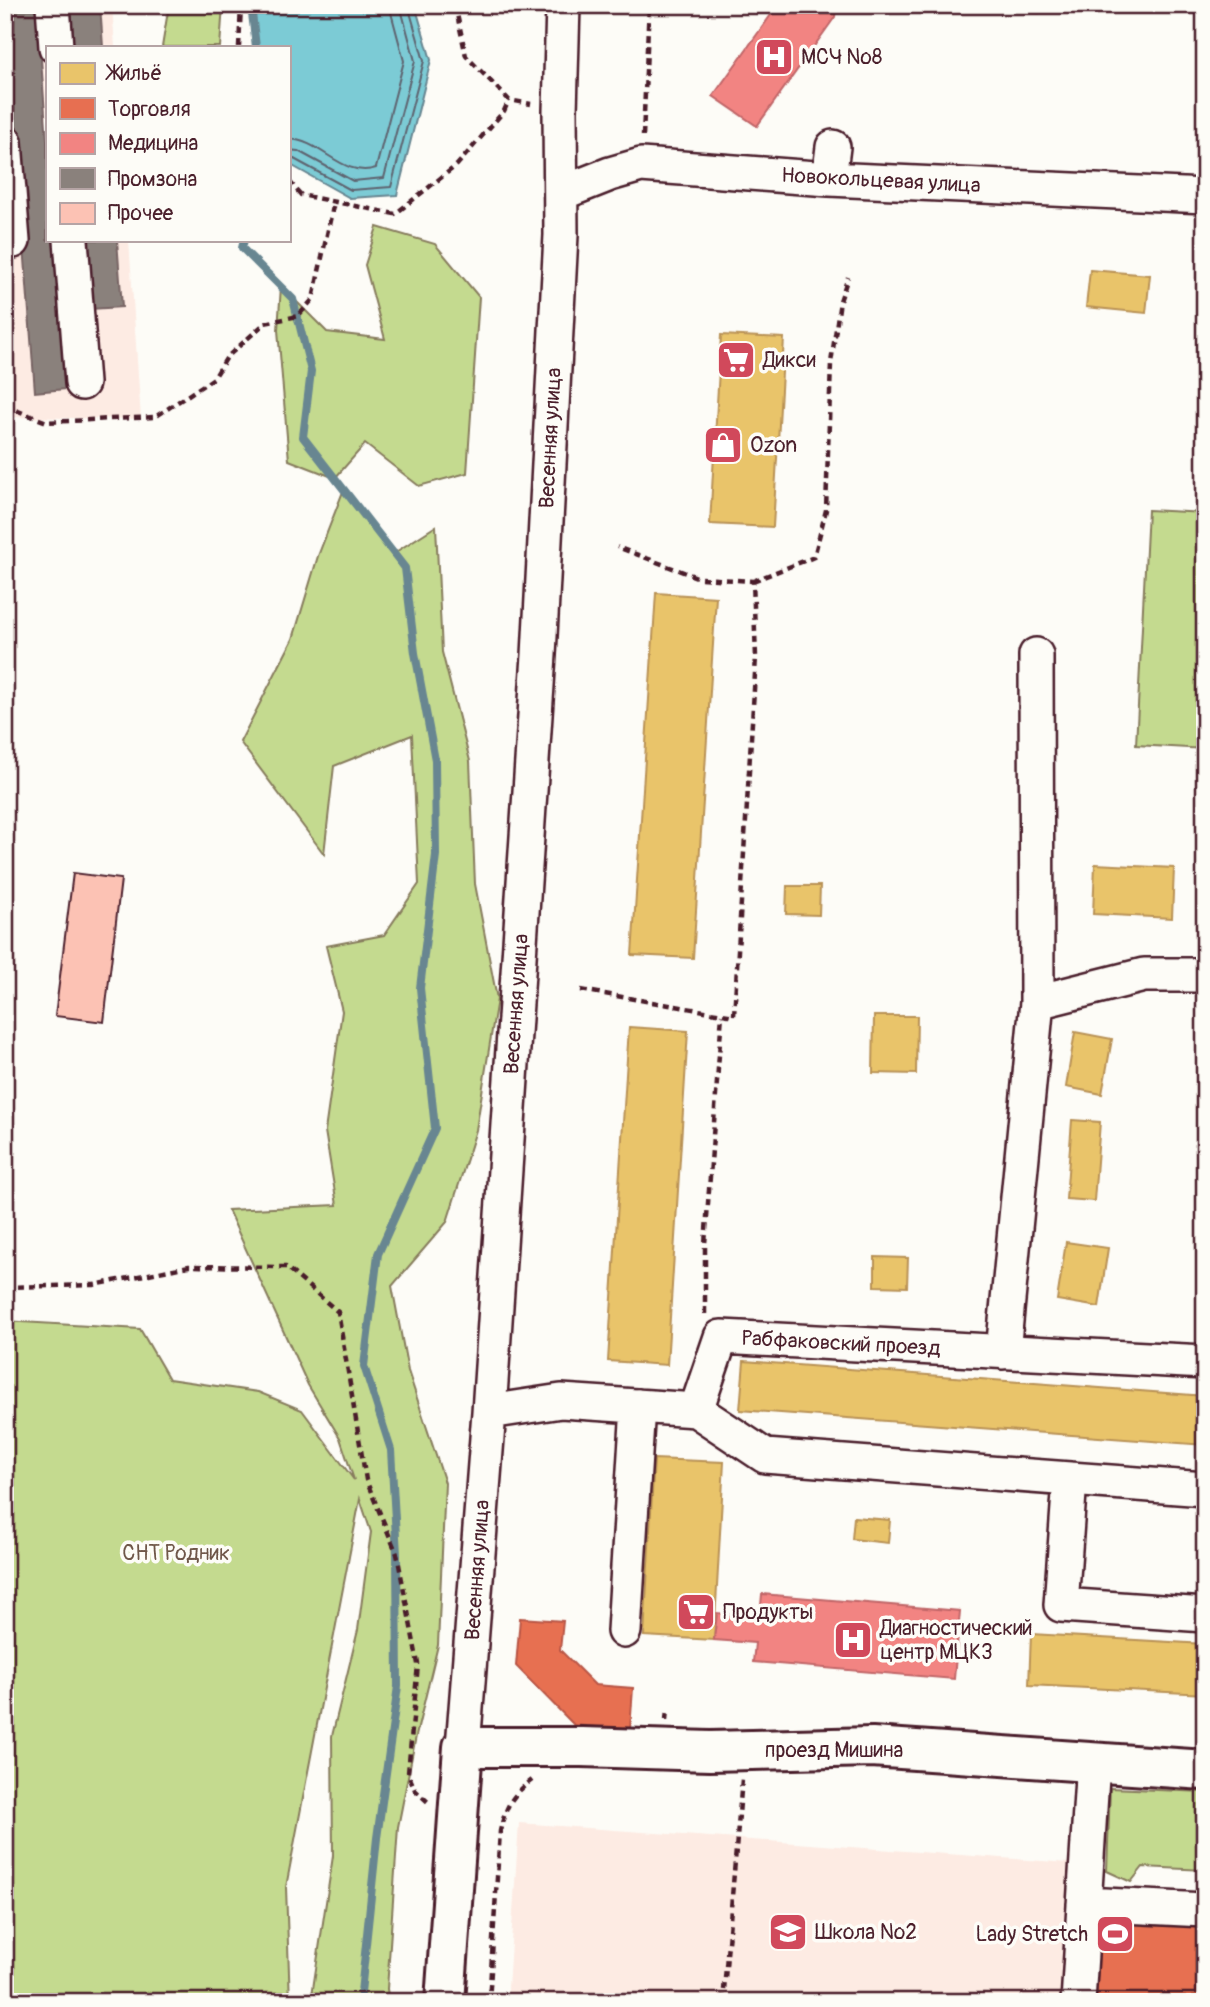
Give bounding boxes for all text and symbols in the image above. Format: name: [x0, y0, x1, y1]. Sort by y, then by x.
hospital icon: МСЧ №8: [753, 36, 795, 78]
place label: МСЧ №8: [801, 44, 882, 71]
legend: [46, 46, 290, 242]
text: Жильё: [105, 60, 162, 87]
text: Торговля: [108, 96, 191, 123]
text: Медицина: [108, 130, 198, 157]
street label: Новокольцевая улица: [781, 162, 981, 199]
text: Промзона: [108, 166, 197, 193]
text: Прочее: [108, 200, 174, 227]
supermarket icon: Дикси: [715, 339, 757, 381]
place label: Дикси: [762, 347, 816, 374]
street label: Весенняя улица: [533, 367, 568, 509]
shop icon: Ozon: [702, 424, 744, 466]
place label: Ozon: [750, 432, 797, 459]
street label: Весенняя улица: [498, 933, 535, 1075]
street label: Рабфаковский проезд: [741, 1325, 941, 1362]
street label: Весенняя улица: [459, 1499, 496, 1641]
park label: СНТ Родник: [122, 1540, 230, 1567]
supermarket icon: Продукты: [675, 1591, 717, 1633]
place label: Продукты: [723, 1599, 813, 1626]
place label: Диагностический центр МЦК3: [879, 1615, 1033, 1666]
hospital icon: Диагностический центр МЦК3: [832, 1619, 874, 1661]
street label: проезд Мишина: [765, 1737, 903, 1764]
school or university icon: Школа №2: [767, 1911, 809, 1953]
sports icon: Lady Stretch: [1094, 1913, 1136, 1955]
place label: Школа №2: [815, 1919, 917, 1946]
place label: Lady Stretch: [976, 1921, 1088, 1948]

